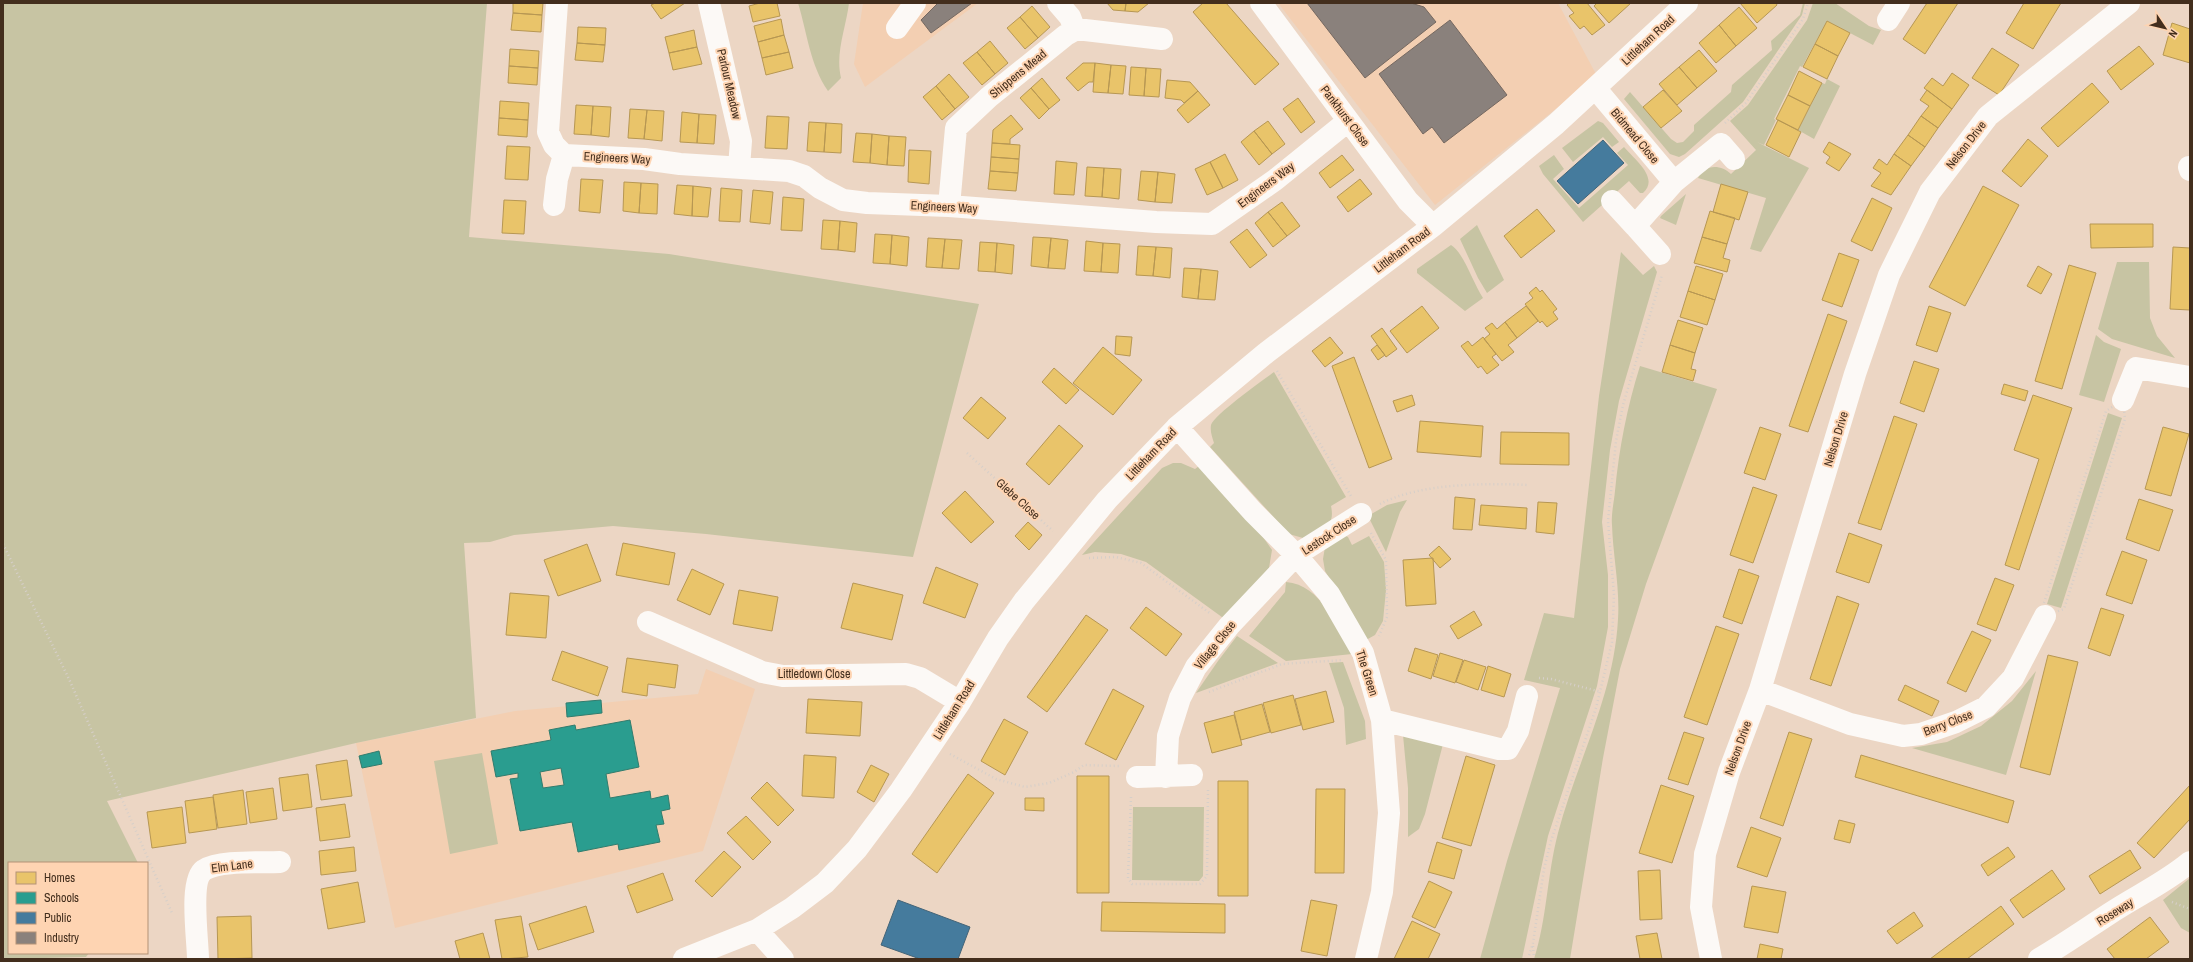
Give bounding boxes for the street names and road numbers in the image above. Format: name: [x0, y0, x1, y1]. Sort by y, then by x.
street label: Littleham Road: [1618, 11, 1678, 69]
street label: Shippens Mead: [986, 46, 1050, 102]
street label: Parlour Meadow: [713, 47, 745, 122]
street label: Pankhurst Close: [1317, 82, 1373, 150]
street label: Bidmead Close: [1607, 105, 1663, 167]
street label: Nelson Drive: [1942, 118, 1990, 172]
street label: Engineers Way: [583, 148, 651, 168]
street label: Engineers Way: [1234, 158, 1298, 212]
street label: Engineers Way: [910, 197, 978, 217]
street label: Littleham Road: [1371, 224, 1433, 276]
street label: Nelson Drive: [1820, 409, 1852, 469]
street label: Littleham Road: [1122, 424, 1180, 484]
street label: Glebe Close: [993, 475, 1043, 523]
street label: Lestock Close: [1299, 511, 1359, 559]
street label: Village Close: [1191, 618, 1239, 672]
street label: The Green: [1352, 648, 1382, 698]
street label: Littledown Close: [778, 666, 850, 682]
street label: Littleham Road: [930, 677, 978, 743]
street label: Berry Close: [1921, 706, 1975, 740]
street label: Nelson Drive: [1721, 719, 1755, 777]
street label: Elm Lane: [210, 856, 254, 876]
street label: Roseway: [2094, 894, 2136, 930]

